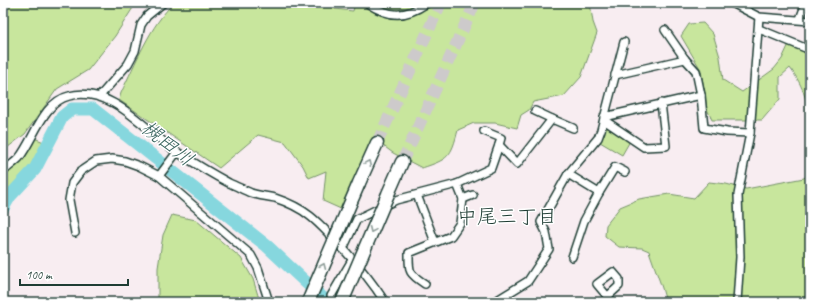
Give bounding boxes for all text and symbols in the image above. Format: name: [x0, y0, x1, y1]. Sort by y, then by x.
water label: 槻田川: [136, 115, 199, 172]
one-way arrow: [364, 160, 372, 167]
district label: 中尾三丁目: [457, 204, 557, 229]
one-way arrow: [369, 226, 377, 233]
scale bar: [20, 261, 128, 287]
one-way arrow: [319, 263, 327, 270]
text: 100 m: [26, 267, 53, 283]

